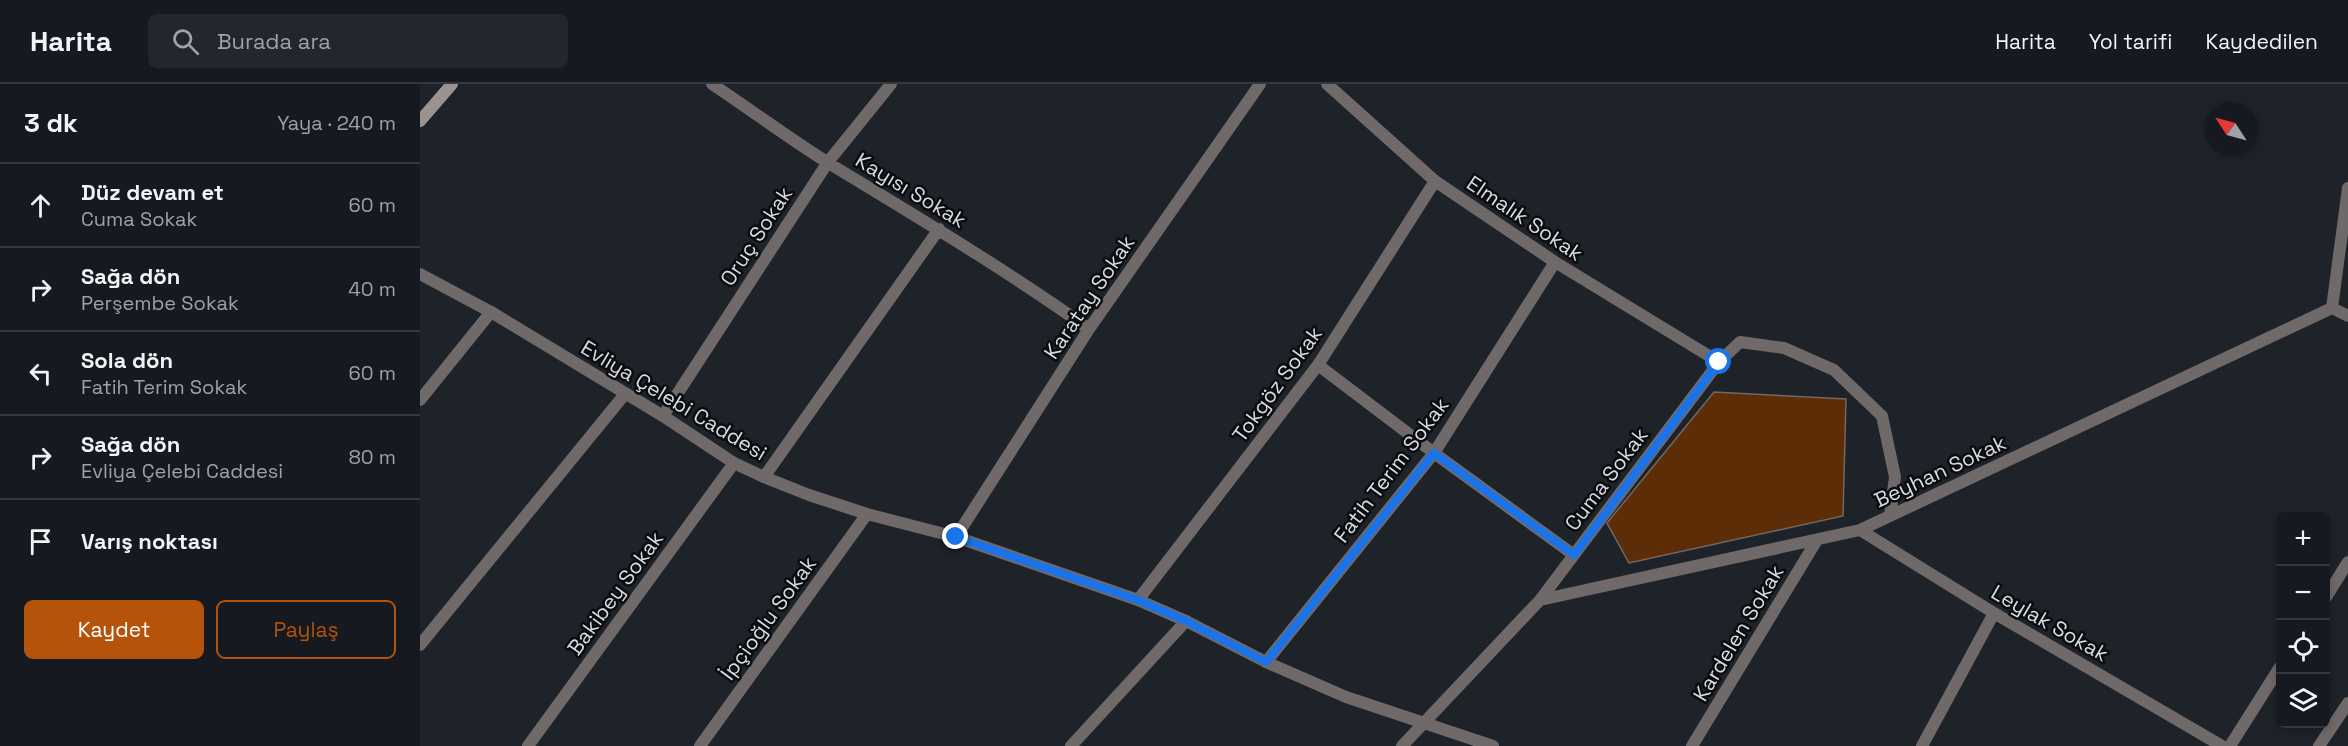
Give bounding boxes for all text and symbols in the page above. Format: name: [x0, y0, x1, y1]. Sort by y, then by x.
search box: [148, 14, 568, 68]
text: Harita: [30, 23, 112, 59]
icon: search: [169, 25, 202, 58]
text: Burada ara: [217, 27, 331, 55]
text: Harita: [1995, 28, 2056, 55]
text: Yol tarifi: [2089, 28, 2172, 55]
text: Kaydedilen: [2205, 28, 2318, 55]
north arrow: [2204, 102, 2258, 156]
text: 3 dk: [24, 106, 78, 140]
text: Yaya · 240 m: [277, 110, 396, 136]
street label: Kayısı Sokak: [851, 146, 971, 234]
street label: Elmalık Sokak: [1462, 169, 1588, 267]
text: Düz devam et: [81, 178, 224, 206]
street label: Oruç Sokak: [714, 181, 798, 291]
icon: ahead: [24, 189, 57, 222]
text: 60 m: [349, 192, 396, 218]
text: Cuma Sokak: [81, 206, 197, 232]
street label: Karatay Sokak: [1038, 230, 1140, 364]
text: Sağa dön: [81, 262, 180, 290]
icon: right: [24, 273, 57, 306]
text: 40 m: [348, 276, 396, 302]
text: Perşembe Sokak: [81, 290, 239, 316]
street label: Tokgöz Sokak: [1226, 321, 1328, 447]
street label: Evliya Çelebi Caddesi: [576, 334, 772, 466]
text: Sola dön: [81, 346, 173, 374]
route start: [1705, 348, 1731, 374]
icon: left: [24, 357, 57, 390]
text: 60 m: [349, 360, 396, 386]
text: Fatih Terim Sokak: [81, 374, 247, 400]
street label: Fatih Terim Sokak: [1328, 392, 1454, 548]
street label: Cuma Sokak: [1558, 422, 1654, 536]
street label: Beyhan Sokak: [1870, 429, 2010, 513]
text: Sağa dön: [81, 430, 180, 458]
icon: right: [24, 441, 57, 474]
text: 80 m: [348, 444, 396, 470]
text: Evliya Çelebi Caddesi: [81, 458, 283, 484]
map controls: [2276, 512, 2330, 728]
button: +: [2276, 512, 2330, 566]
route end: [942, 523, 968, 549]
icon: arrive: [24, 525, 57, 558]
street label: Bakibey Sokak: [561, 526, 669, 660]
text: Varış noktası: [81, 527, 218, 555]
street label: İpçioğlu Sokak: [714, 551, 822, 685]
street label: Kardelen Sokak: [1687, 560, 1789, 706]
button: −: [2276, 566, 2330, 620]
street label: Leylak Sokak: [1987, 579, 2113, 667]
button: Kaydet: [24, 600, 204, 659]
button: Paylaş: [216, 600, 396, 659]
button: locate: [2276, 620, 2330, 674]
button: layers: [2276, 674, 2330, 728]

